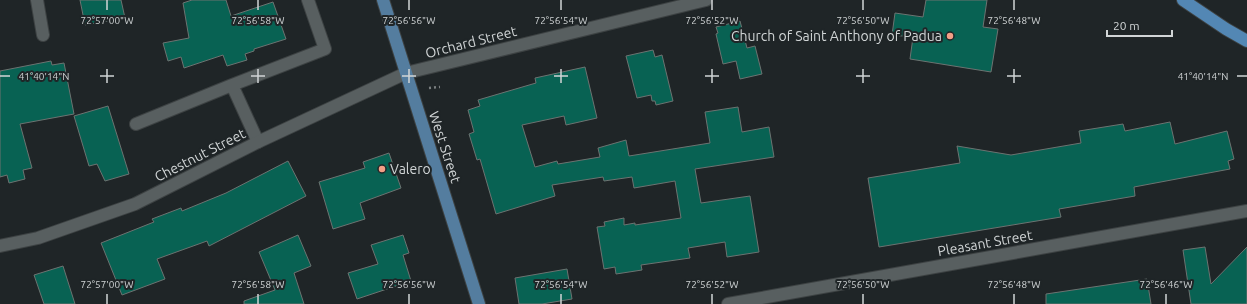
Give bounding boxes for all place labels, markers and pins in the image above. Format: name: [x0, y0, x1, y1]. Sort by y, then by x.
place label: Church of Saint Anthony of Padua: [731, 28, 942, 44]
marker: Church of Saint Anthony of Padua: [945, 31, 955, 41]
place label: Valero: [390, 161, 431, 177]
marker: Valero: [377, 164, 387, 174]

